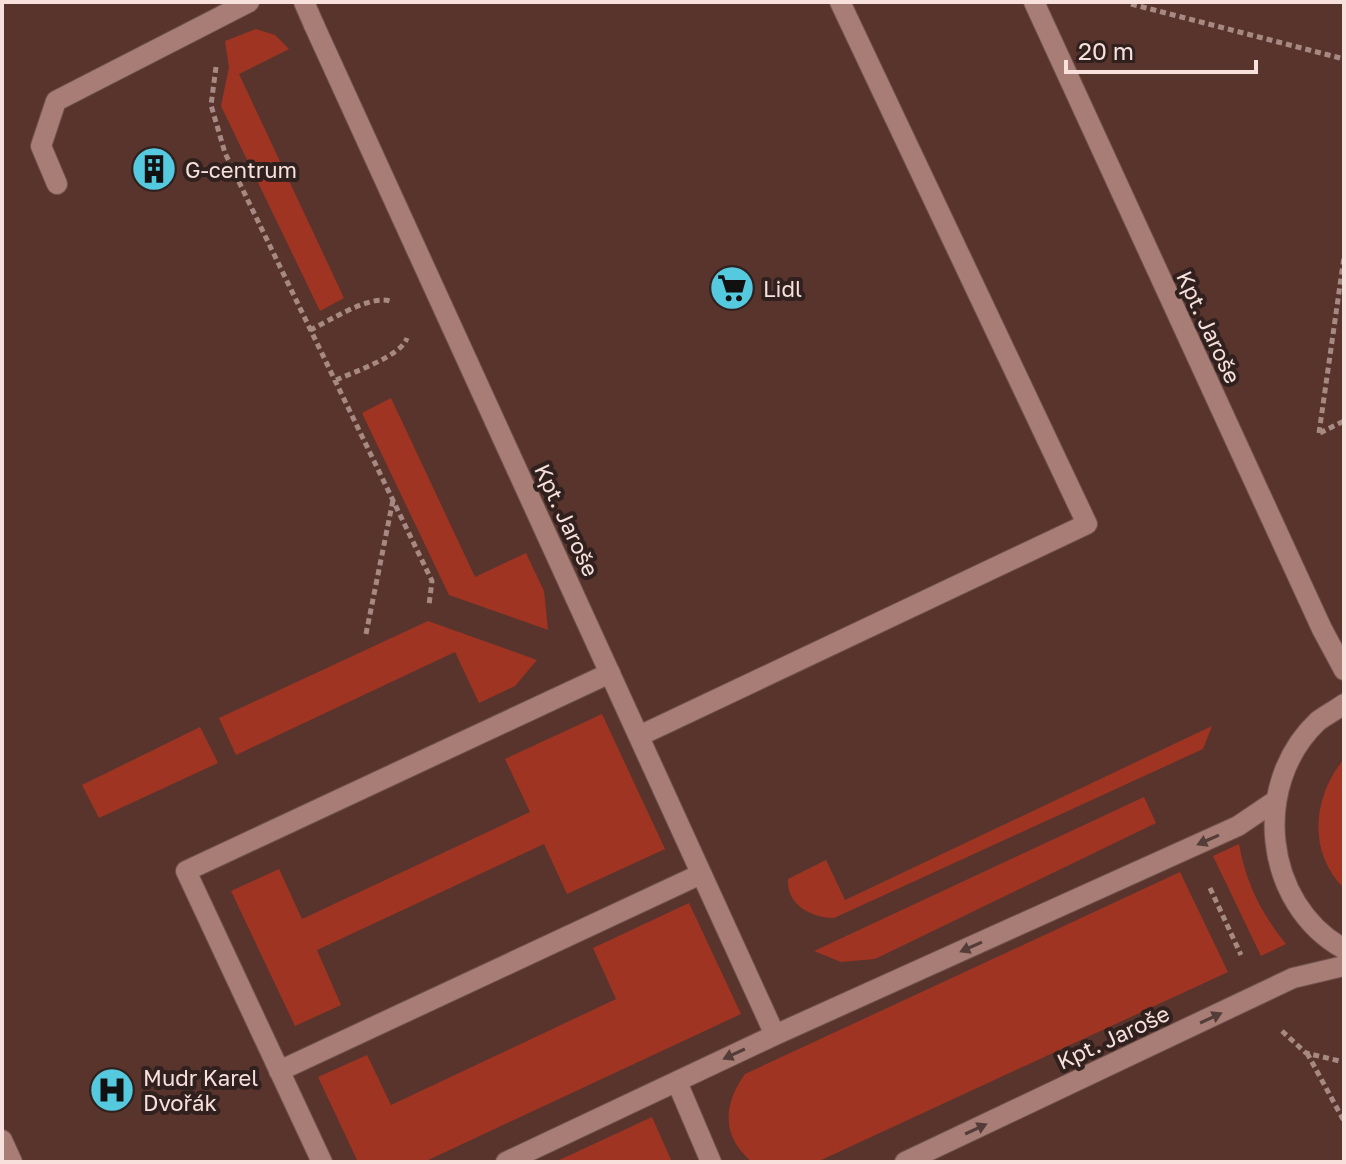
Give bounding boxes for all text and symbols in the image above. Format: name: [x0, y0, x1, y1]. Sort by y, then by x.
scale bar: [1066, 24, 1256, 74]
text: 20 m: [1078, 36, 1134, 65]
building icon: G-centrum: [130, 145, 178, 193]
place label: G-centrum: [185, 156, 297, 183]
supermarket icon: Lidl: [708, 264, 756, 312]
street label: Kpt. Jaroše: [1171, 267, 1247, 387]
place label: Lidl: [763, 275, 802, 302]
street label: Kpt. Jaroše: [529, 460, 605, 580]
one-way arrow: [1196, 833, 1220, 847]
one-way arrow: [959, 940, 983, 954]
street label: Kpt. Jaroše: [1053, 999, 1173, 1075]
one-way arrow: [1199, 1011, 1222, 1024]
one-way arrow: [723, 1047, 746, 1061]
place label: Mudr Karel Dvořák: [143, 1064, 258, 1116]
hospital icon: Mudr Karel Dvořák: [88, 1066, 136, 1114]
one-way arrow: [964, 1122, 987, 1136]

